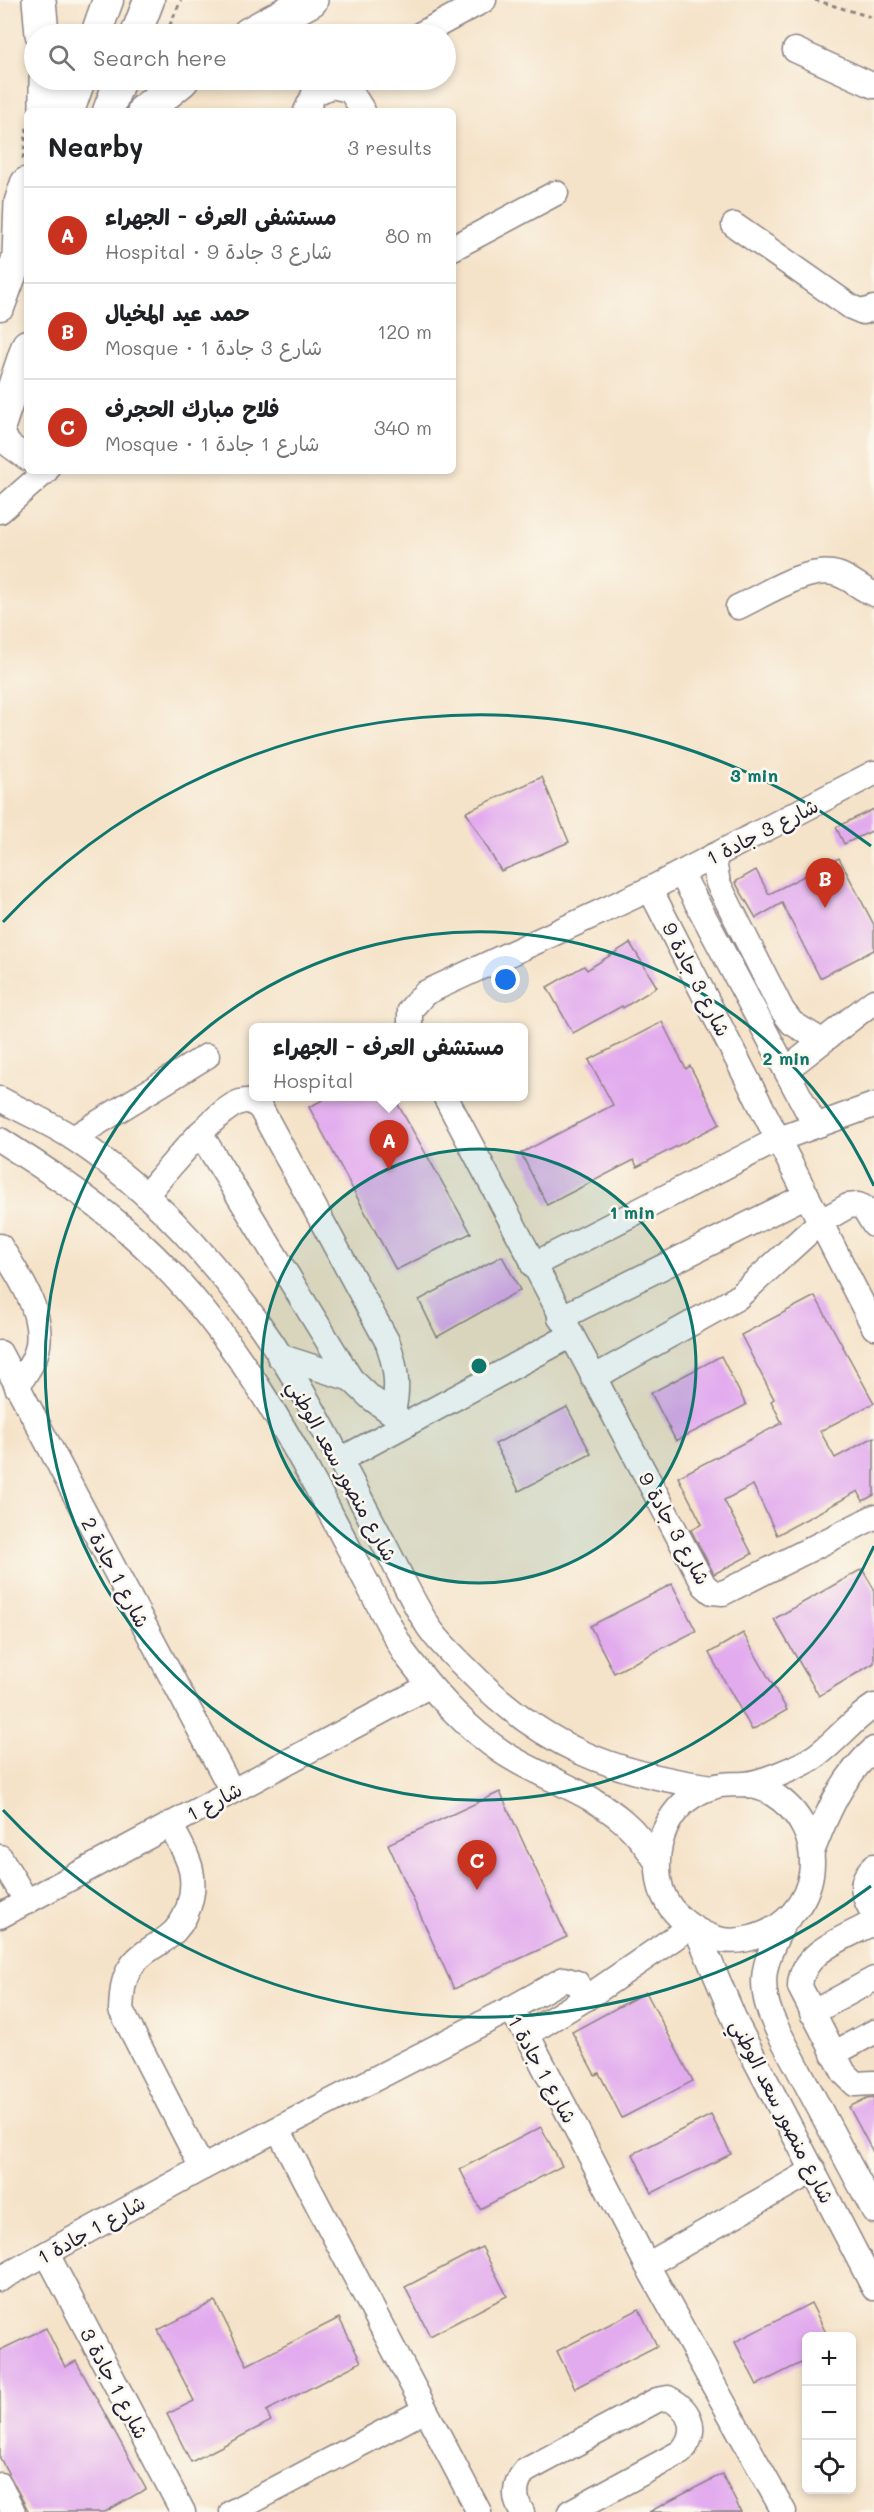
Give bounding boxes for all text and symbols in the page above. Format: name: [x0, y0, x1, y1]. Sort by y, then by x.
search box: [24, 24, 456, 90]
icon: search: [45, 41, 78, 74]
text: Search here: [93, 43, 227, 72]
text: Nearby: [48, 130, 143, 164]
text: 3 results: [347, 134, 432, 160]
text: مستشفى العرف - الجهراء: [105, 202, 337, 231]
text: A: [61, 222, 74, 248]
text: 80 m: [385, 222, 432, 248]
text: Hospital · شارع 3 جادة 9: [105, 238, 332, 264]
text: حمد عيد المخيال: [105, 298, 250, 327]
text: B: [61, 318, 74, 344]
text: 120 m: [377, 318, 432, 344]
text: Mosque · شارع 3 جادة 1: [105, 334, 322, 360]
text: فلاح مبارك الحجرف: [105, 394, 279, 423]
text: C: [60, 414, 75, 440]
text: 340 m: [374, 414, 432, 440]
text: Mosque · شارع 1 جادة 1: [105, 430, 319, 456]
text: 3 min: [730, 763, 778, 787]
street label: شارع 3 جادة 1: [702, 792, 823, 872]
pin: B: [806, 858, 844, 908]
street label: شارع 3 جادة 9: [655, 917, 737, 1041]
your location: [491, 965, 520, 994]
popup: [249, 1023, 528, 1101]
text: مستشفى العرف - الجهراء: [273, 1032, 504, 1061]
text: 2 min: [762, 1046, 810, 1070]
text: Hospital: [273, 1067, 353, 1093]
pin: A: [370, 1120, 408, 1170]
text: 1 min: [609, 1200, 655, 1224]
centre of rings: [469, 1356, 489, 1376]
street label: شارع منصور سعد الوطني: [277, 1375, 404, 1568]
street label: شارع 3 جادة 9: [632, 1467, 717, 1590]
street label: شارع 1 جادة 2: [74, 1512, 156, 1633]
street label: شارع 1: [182, 1776, 247, 1828]
pin: C: [458, 1840, 496, 1890]
street label: شارع 1 جادة 1: [501, 2011, 583, 2128]
street label: شارع منصور سعد الوطني: [720, 2014, 841, 2210]
street label: شارع 1 جادة 1: [33, 2189, 150, 2271]
street label: شارع 1 جادة 3: [73, 2323, 155, 2444]
map controls: [802, 2332, 856, 2494]
button: +: [802, 2332, 856, 2386]
button: −: [802, 2386, 856, 2440]
button: locate: [802, 2440, 856, 2494]

